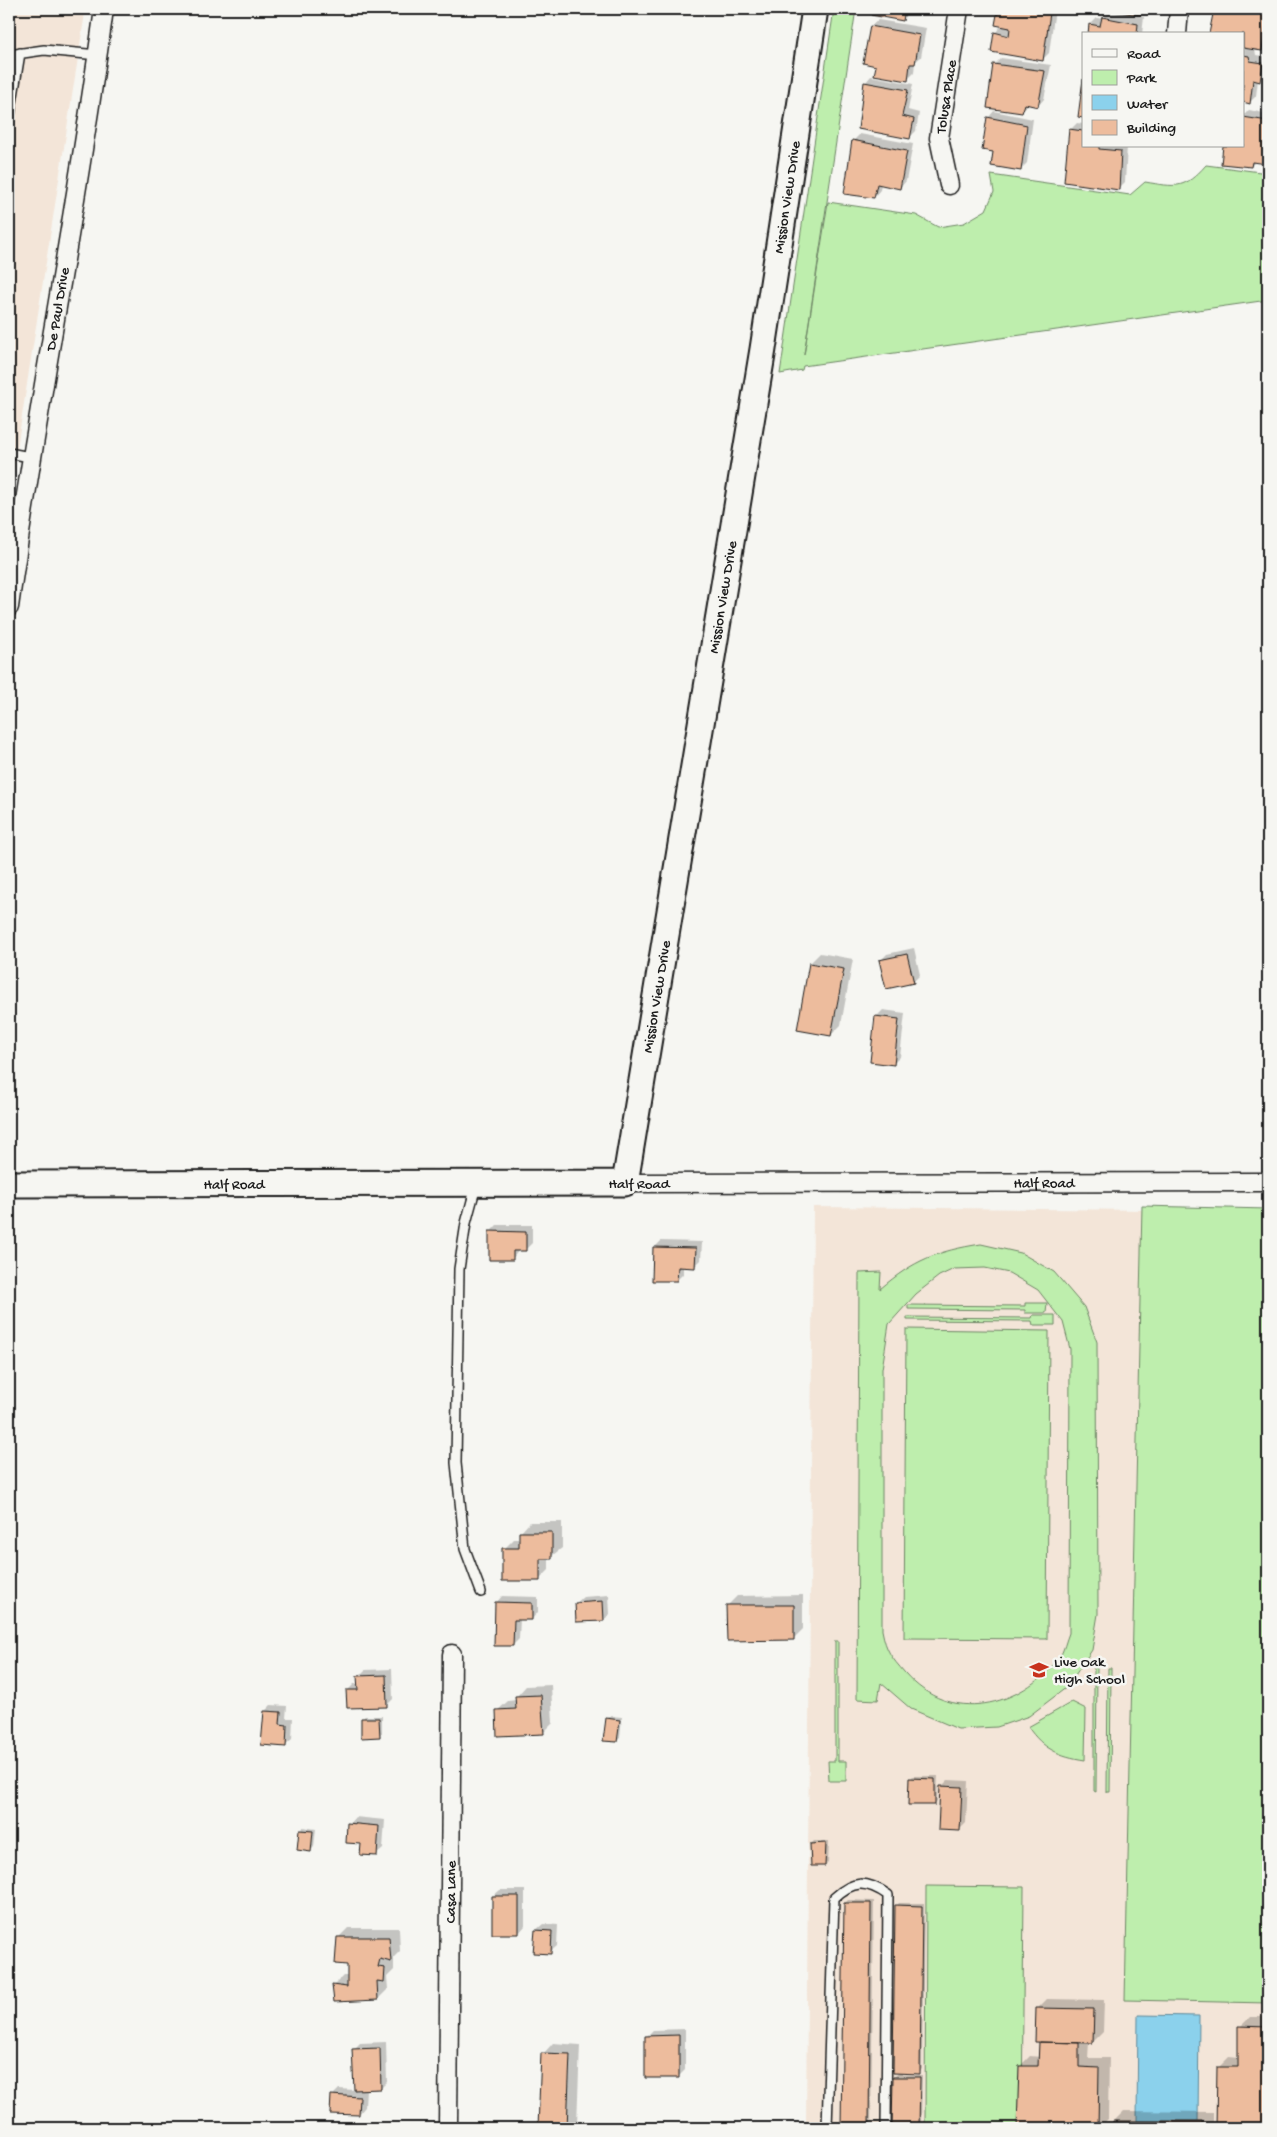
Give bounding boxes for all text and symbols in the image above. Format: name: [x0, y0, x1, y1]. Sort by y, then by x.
legend: [1082, 32, 1244, 148]
text: Road: [1127, 46, 1161, 64]
street label: Tolusa Place: [933, 59, 962, 136]
text: Park: [1126, 70, 1157, 88]
text: Water: [1127, 96, 1169, 114]
text: Building: [1126, 120, 1176, 138]
street label: Mission View Drive: [771, 140, 806, 255]
street label: De Paul Drive: [43, 266, 75, 353]
street label: Mission View Drive: [706, 539, 742, 655]
street label: Mission View Drive: [640, 939, 676, 1054]
street label: Half Road: [1013, 1175, 1076, 1193]
street label: Half Road: [608, 1176, 671, 1194]
street label: Half Road: [203, 1177, 266, 1195]
place label: Live Oak High School: [1054, 1654, 1125, 1689]
school or university icon: Live Oak High School: [1028, 1659, 1050, 1681]
street label: Casa Lane: [443, 1860, 461, 1923]

